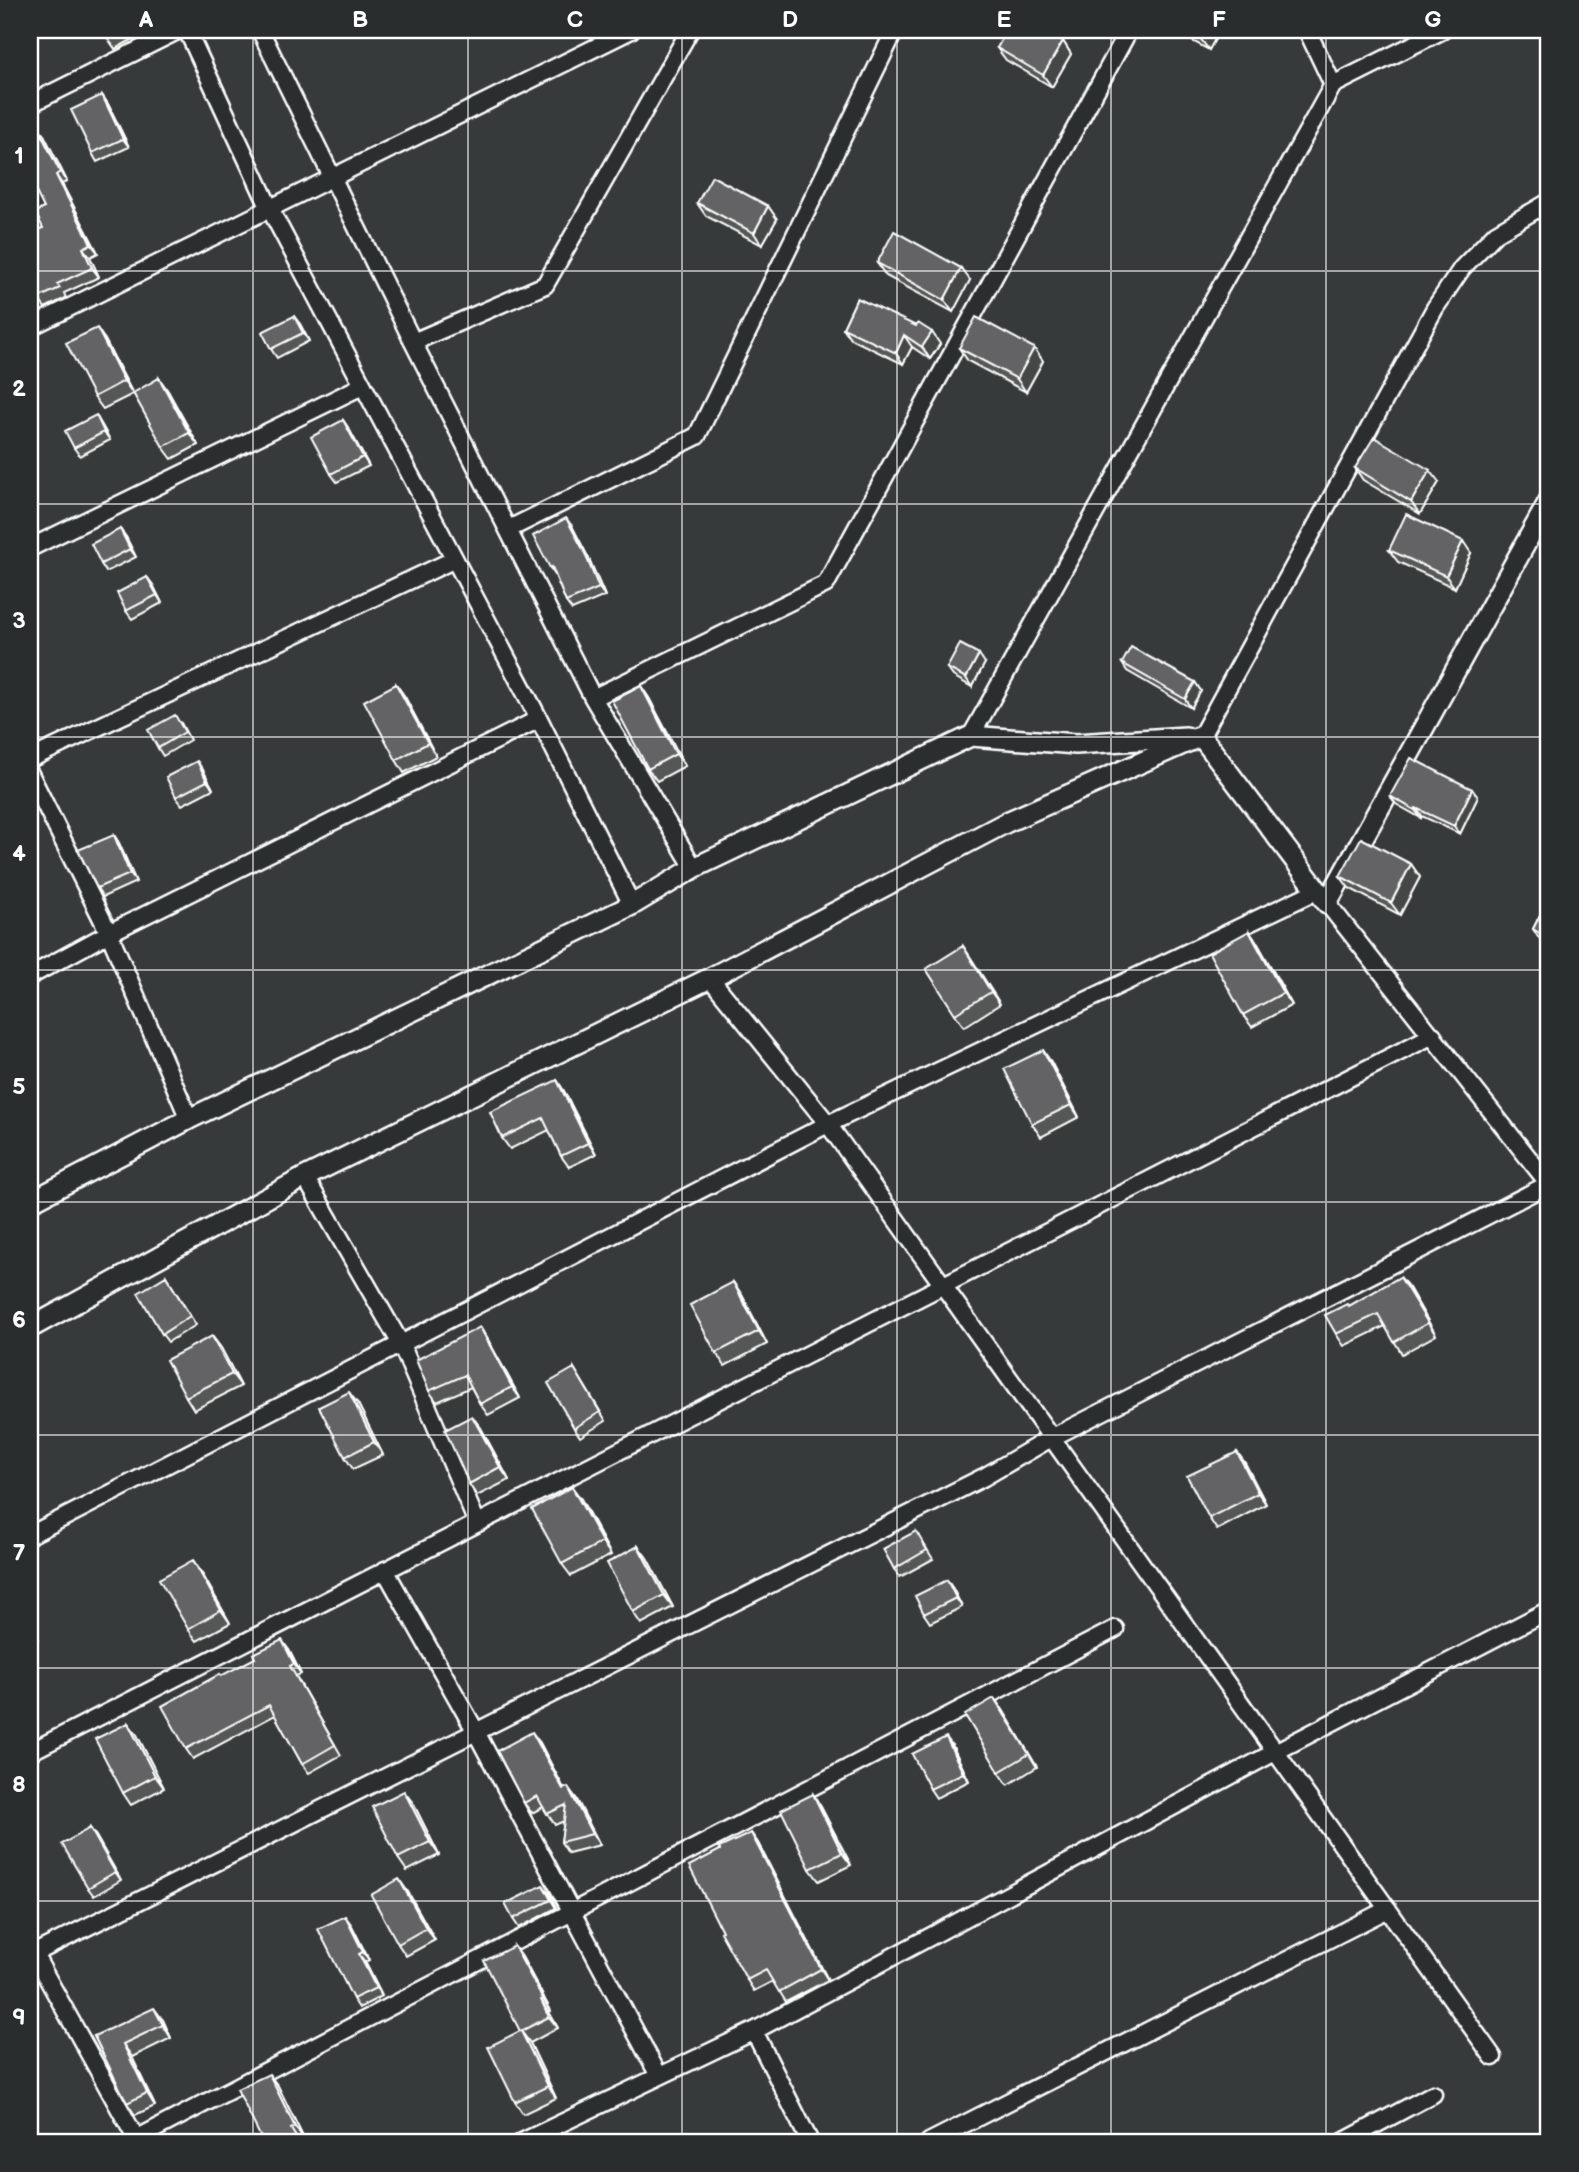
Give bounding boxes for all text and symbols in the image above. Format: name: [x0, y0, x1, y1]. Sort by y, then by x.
text: A: [138, 6, 154, 34]
text: B: [352, 6, 368, 34]
text: C: [567, 6, 583, 34]
text: D: [782, 6, 798, 34]
text: E: [997, 6, 1012, 34]
text: F: [1212, 6, 1226, 34]
text: G: [1425, 6, 1442, 34]
text: 1: [14, 142, 24, 170]
text: 2: [12, 375, 26, 403]
text: 3: [12, 607, 26, 635]
text: 4: [12, 840, 26, 868]
text: 5: [12, 1073, 26, 1101]
text: 6: [12, 1306, 26, 1334]
text: 7: [13, 1539, 26, 1567]
text: 8: [12, 1771, 26, 1799]
text: 9: [12, 2004, 26, 2032]

